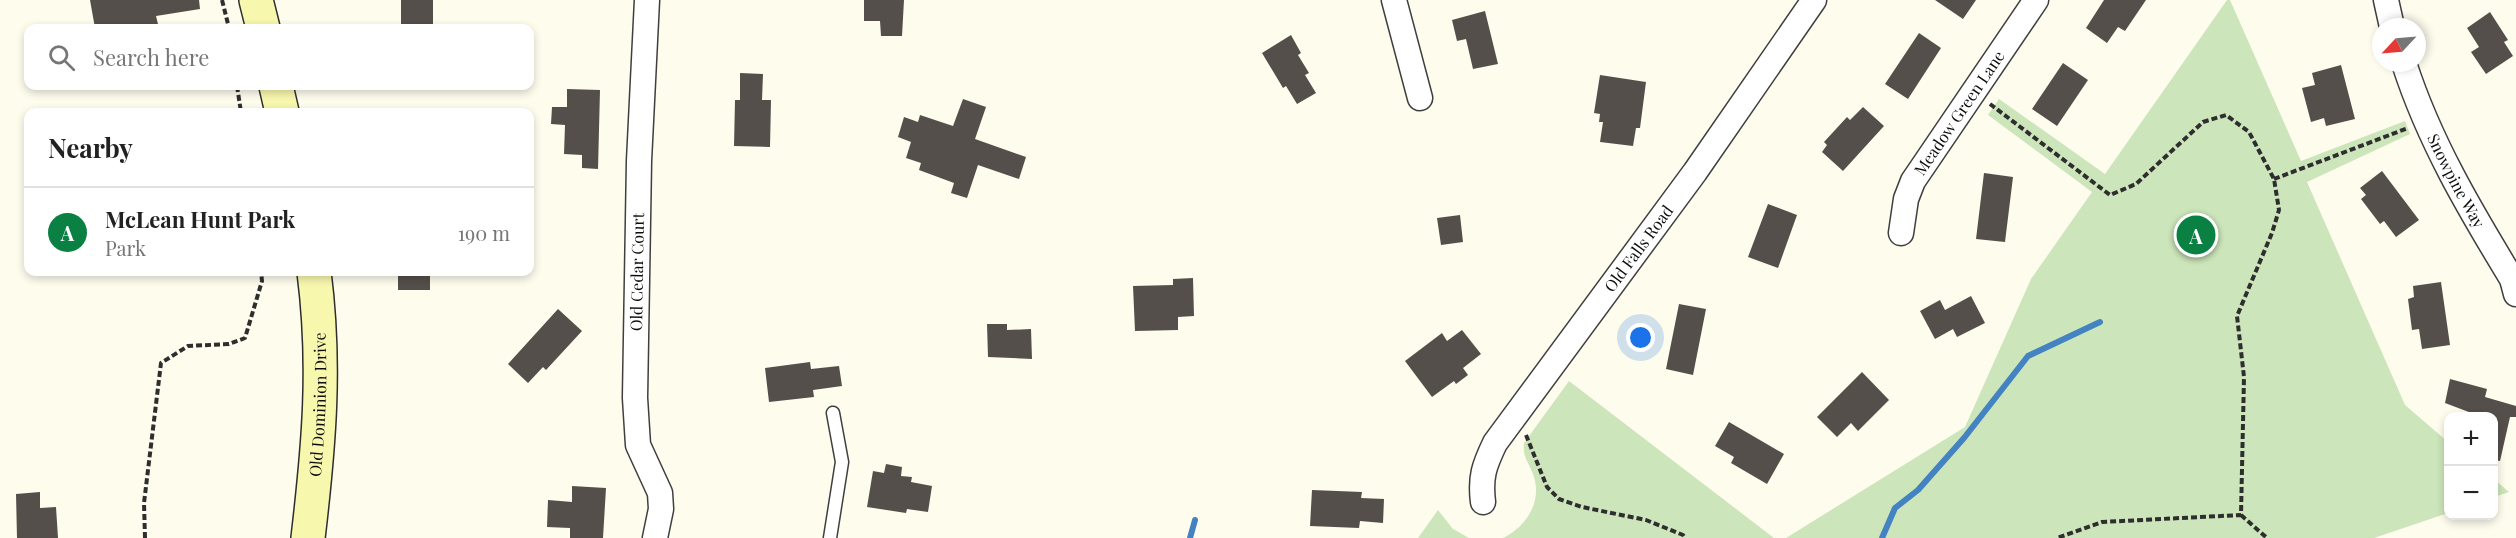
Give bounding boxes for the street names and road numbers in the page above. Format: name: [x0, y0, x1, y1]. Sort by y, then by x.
street label: Meadow Green Lane: [1909, 46, 2009, 179]
street label: Snowpine Way: [2423, 130, 2490, 232]
street label: Old Falls Road: [1599, 201, 1677, 296]
street label: Old Cedar Court: [625, 212, 648, 331]
street label: Old Dominion Drive: [304, 332, 330, 478]

